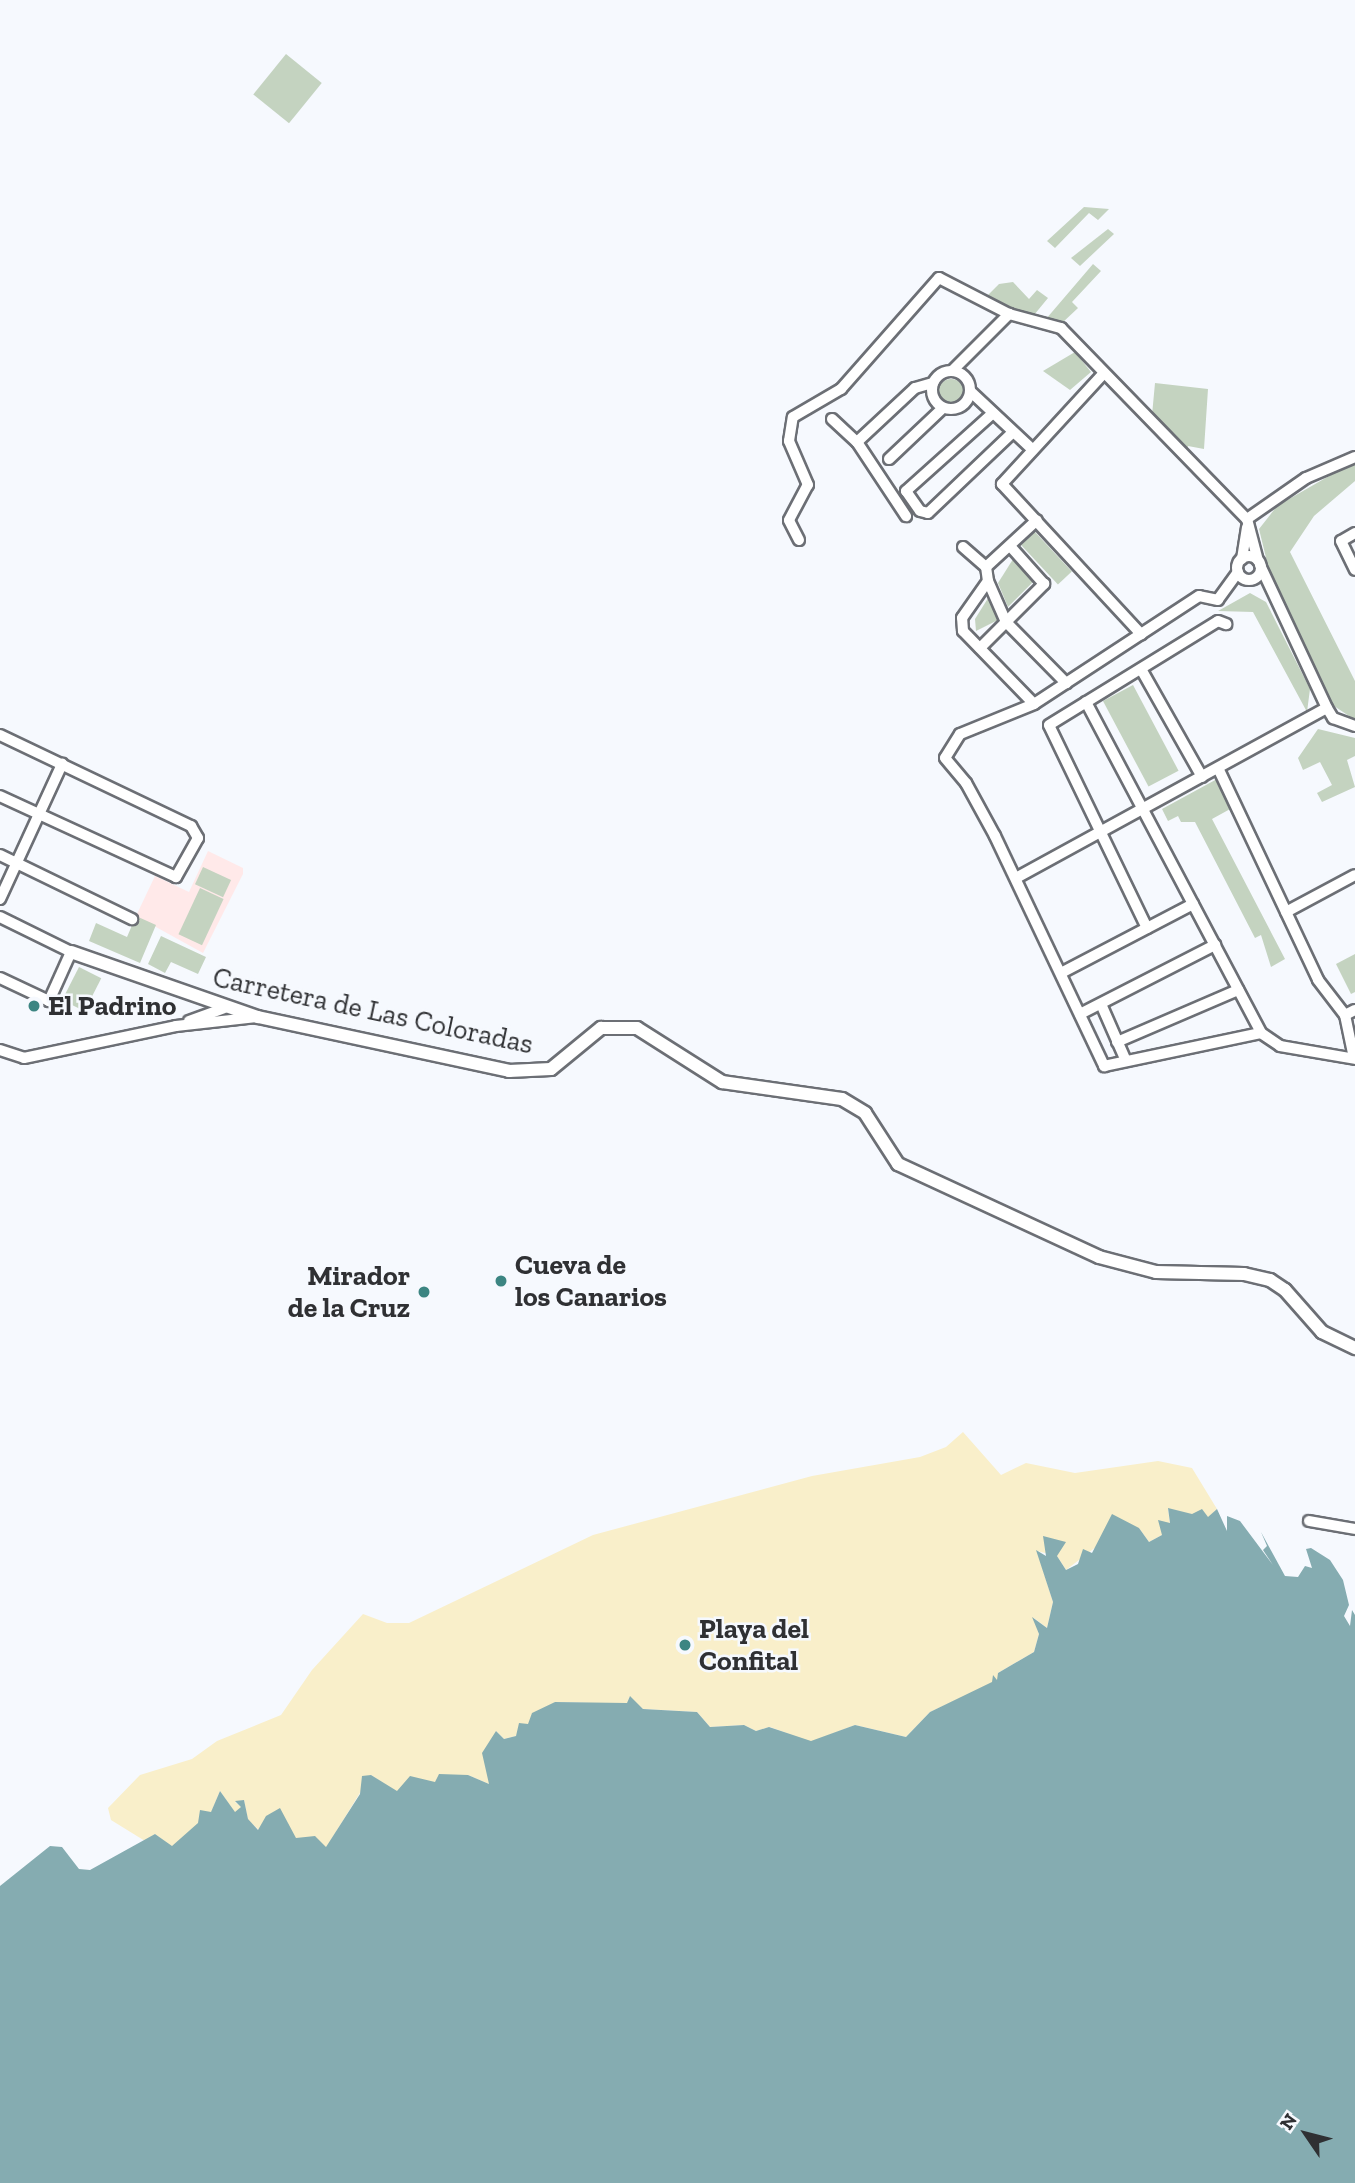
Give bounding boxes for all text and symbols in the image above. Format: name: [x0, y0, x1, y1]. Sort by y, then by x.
street label: Carretera de Las Coloradas: [210, 961, 536, 1061]
place label: El Padrino: [48, 989, 176, 1023]
marker: El Padrino: [26, 998, 42, 1014]
place label: Cueva de los Canarios: [515, 1248, 667, 1314]
place label: Mirador de la Cruz: [288, 1259, 410, 1325]
marker: Cueva de los Canarios: [493, 1273, 509, 1289]
marker: Mirador de la Cruz: [416, 1284, 432, 1300]
place label: Playa del Confital: [699, 1612, 809, 1678]
marker: Playa del Confital: [677, 1637, 693, 1653]
north arrow: [1271, 2099, 1341, 2169]
text: N: [1275, 2109, 1302, 2134]

